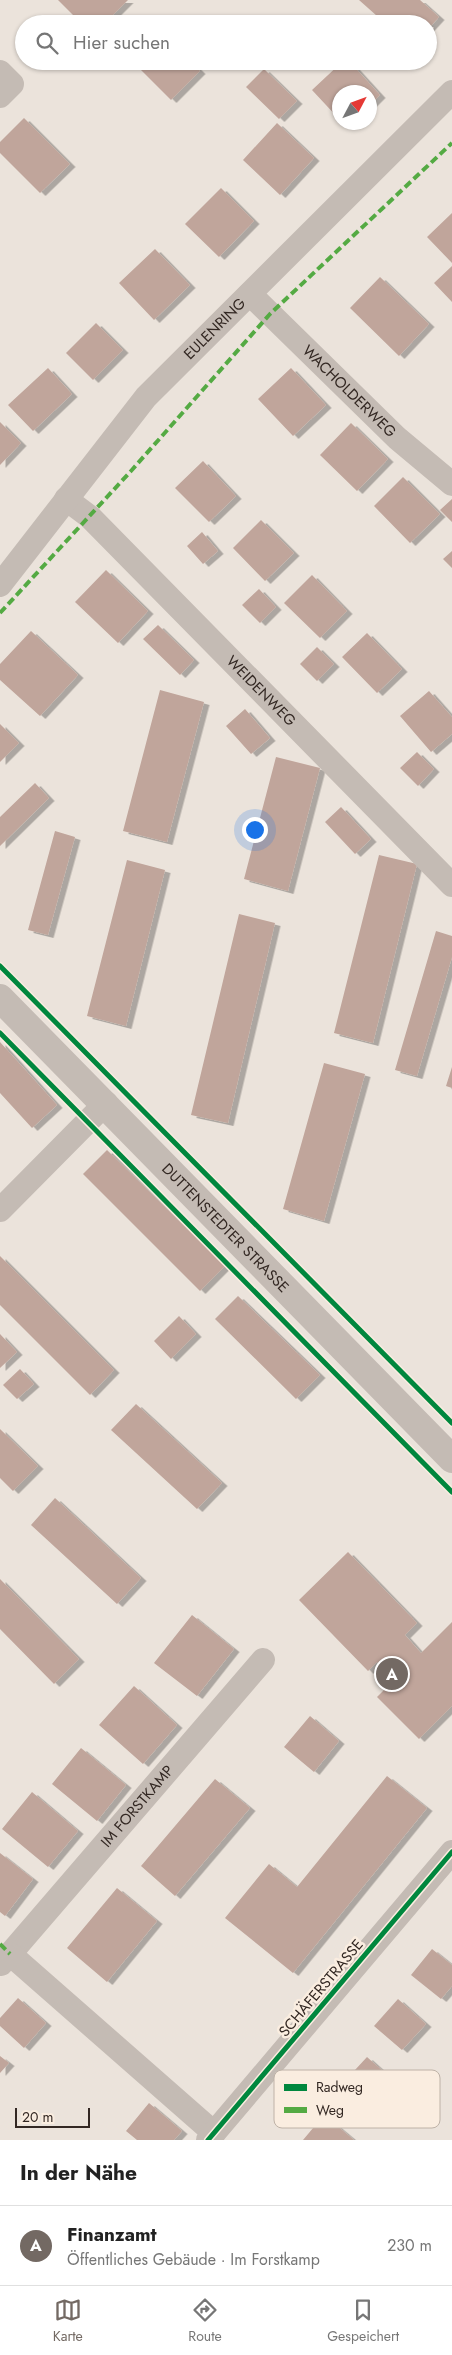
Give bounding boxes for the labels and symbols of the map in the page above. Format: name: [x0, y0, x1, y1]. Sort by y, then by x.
north arrow: [332, 85, 377, 130]
street label: EULENRING: [179, 293, 251, 364]
street label: WACHOLDERWEG: [297, 340, 401, 443]
street label: WEIDENWEG: [221, 651, 301, 731]
your location: [242, 817, 268, 843]
street label: DUTTENSTEDTER STRASSE: [157, 1158, 294, 1298]
pin: A: [376, 1655, 408, 1693]
street label: IM FORSTKAMP: [96, 1760, 179, 1852]
street label: SCHÄFERSTRASSE: [274, 1934, 368, 2042]
legend: [274, 2070, 440, 2128]
text: Radweg: [316, 2077, 363, 2097]
text: Weg: [316, 2100, 344, 2120]
scale bar: [15, 2105, 90, 2128]

